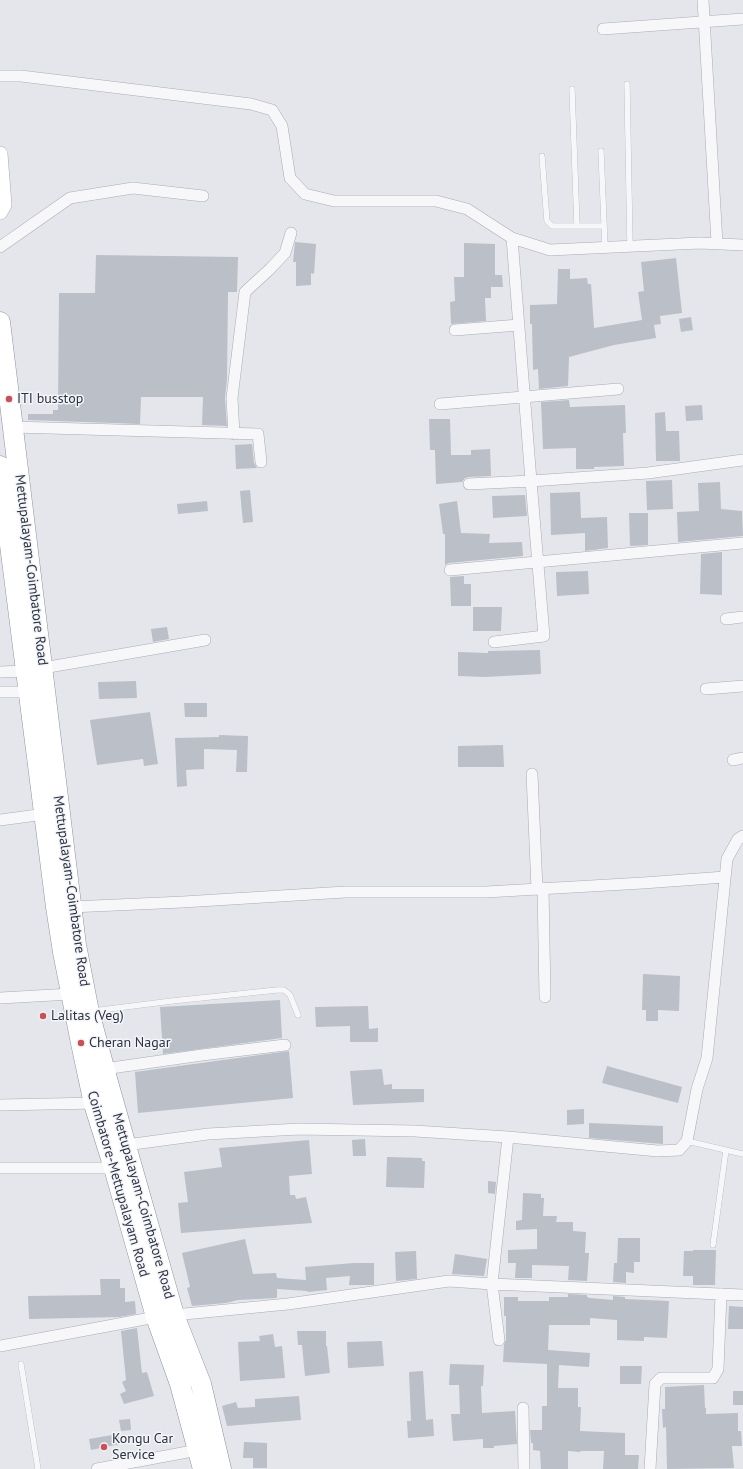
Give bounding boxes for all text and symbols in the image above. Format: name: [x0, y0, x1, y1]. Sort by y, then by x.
place label: ITI busstop: [17, 391, 83, 407]
marker: ITI busstop: [4, 394, 14, 404]
street label: Mettupalayam-Coimbatore Road: [11, 473, 51, 667]
street label: Mettupalayam-Coimbatore Road: [49, 794, 93, 988]
place label: Lalitas (Veg): [51, 1008, 124, 1024]
marker: Lalitas (Veg): [38, 1011, 48, 1021]
place label: Cheran Nagar: [89, 1035, 170, 1051]
marker: Cheran Nagar: [76, 1038, 86, 1048]
street label: Coimbatore-Mettupalayam Road: [83, 1089, 153, 1279]
street label: Mettupalayam-Coimbatore Road: [108, 1111, 178, 1301]
place label: Kongu Car Service: [112, 1431, 173, 1464]
marker: Kongu Car Service: [99, 1442, 109, 1452]

